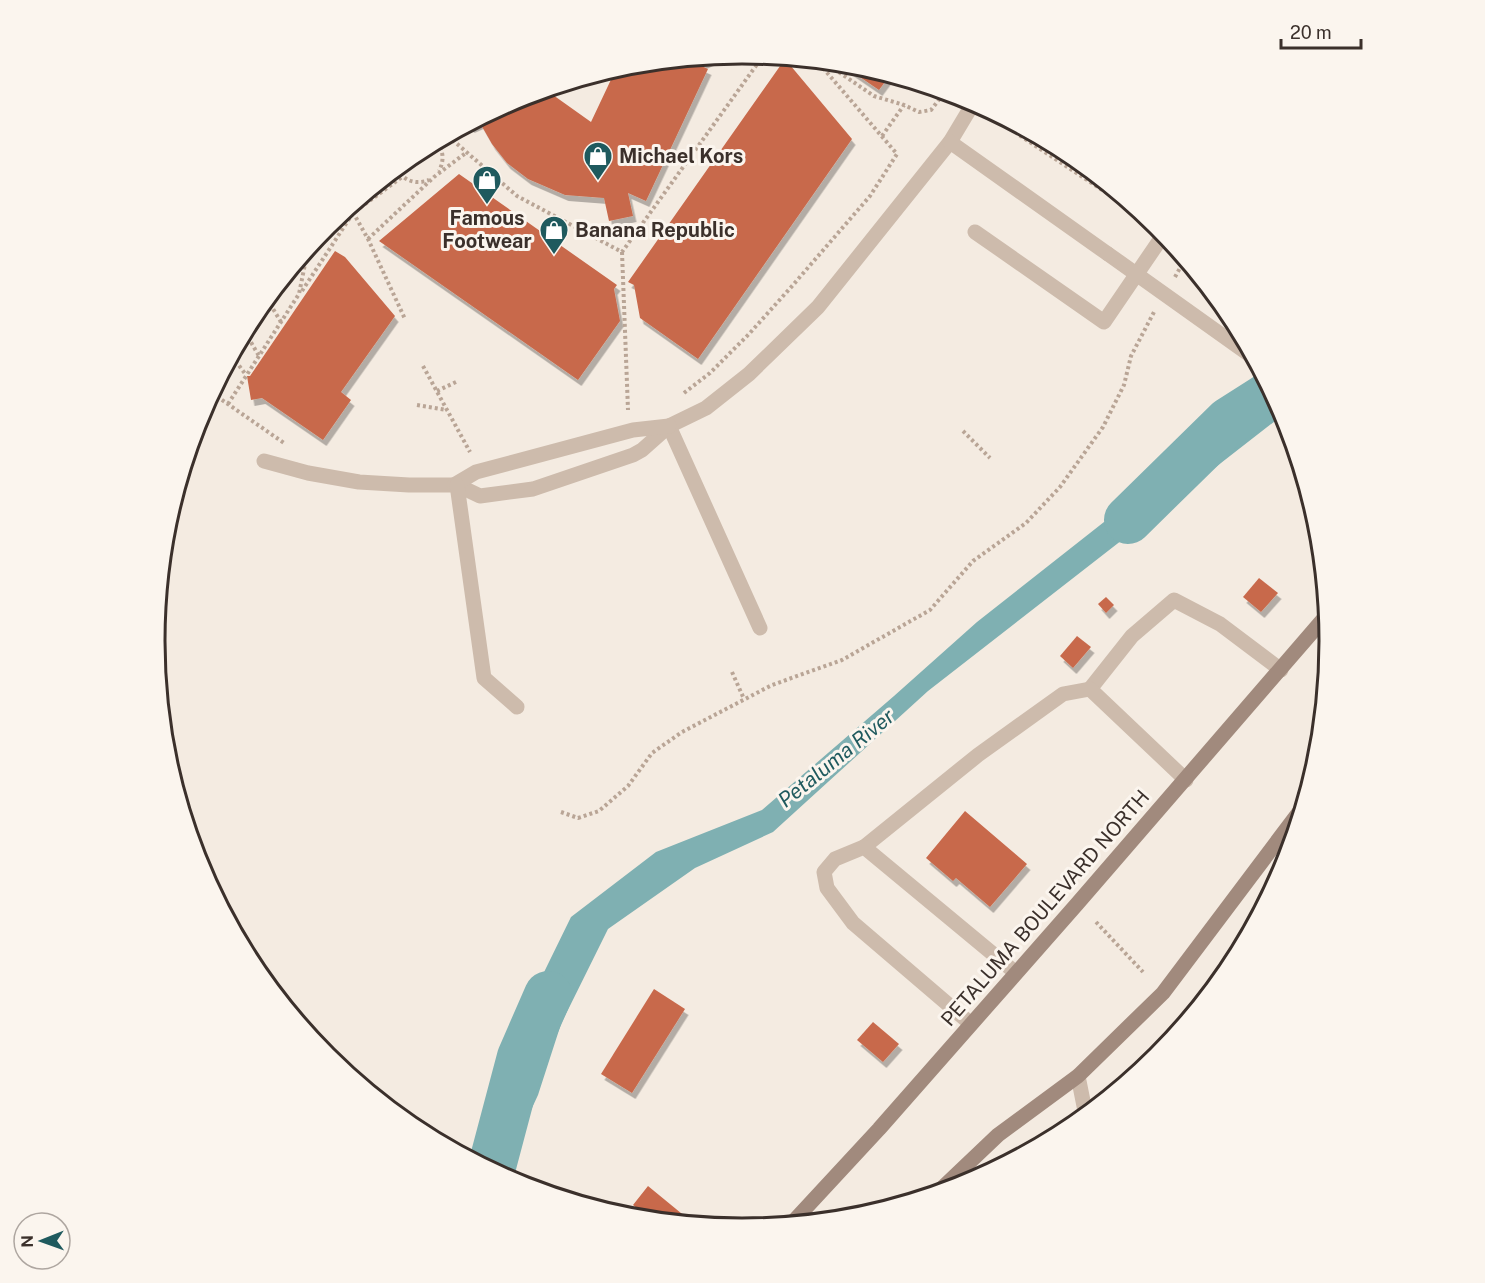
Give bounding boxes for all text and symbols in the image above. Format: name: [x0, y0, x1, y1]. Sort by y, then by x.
scale bar: [1281, 12, 1360, 50]
text: 20 m: [1290, 22, 1332, 43]
shop icon: Michael Kors: [582, 140, 614, 182]
place label: Michael Kors: [619, 144, 743, 168]
shop icon: Famous Footwear: [471, 164, 503, 206]
place label: Famous Footwear: [442, 206, 532, 253]
shop icon: Banana Republic: [538, 214, 570, 256]
place label: Banana Republic: [575, 218, 735, 242]
water label: Petaluma River: [773, 703, 900, 812]
street label: PETALUMA BOULEVARD NORTH: [936, 785, 1154, 1031]
north arrow: [12, 1211, 72, 1271]
text: N: [18, 1235, 37, 1248]

